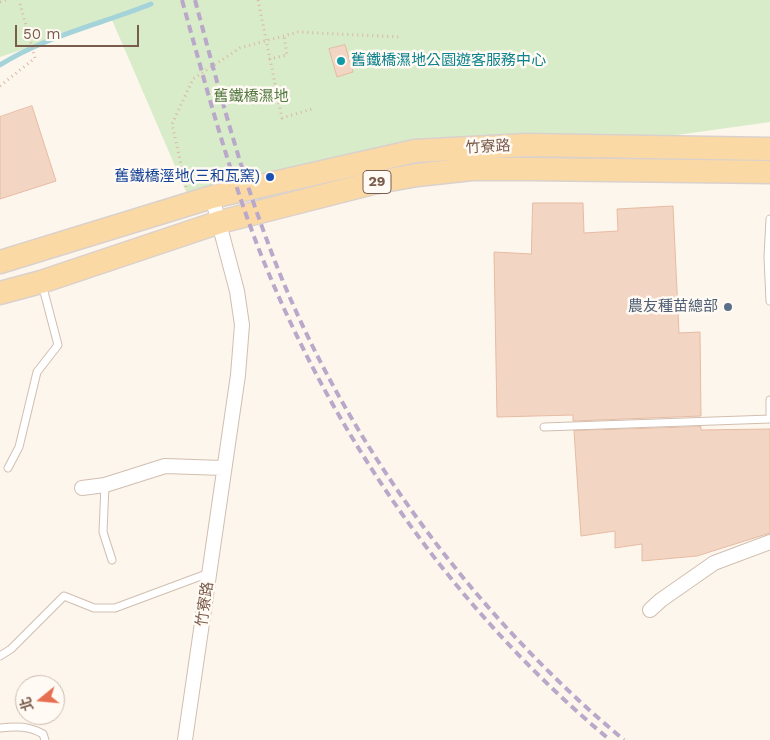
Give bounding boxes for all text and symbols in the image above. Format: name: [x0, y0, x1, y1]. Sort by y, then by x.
scale bar: [18, 15, 141, 47]
text: 50 m: [23, 25, 60, 43]
place label: 舊鐵橋濕地公園遊客服務中心: [351, 52, 546, 70]
marker: 舊鐵橋濕地公園遊客服務中心: [335, 55, 347, 67]
park label: 舊鐵橋濕地: [214, 88, 288, 106]
street label: 竹寮路: [465, 137, 511, 157]
place label: 舊鐵橋溼地(三和瓦窯): [115, 168, 260, 186]
road number: 29: [363, 170, 391, 193]
marker: 舊鐵橋溼地(三和瓦窯): [264, 171, 276, 183]
place label: 農友種苗總部: [628, 298, 718, 316]
marker: 農友種苗總部: [722, 301, 734, 313]
street label: 竹寮路: [193, 580, 217, 628]
north arrow: [15, 675, 65, 725]
text: 北: [17, 695, 36, 713]

